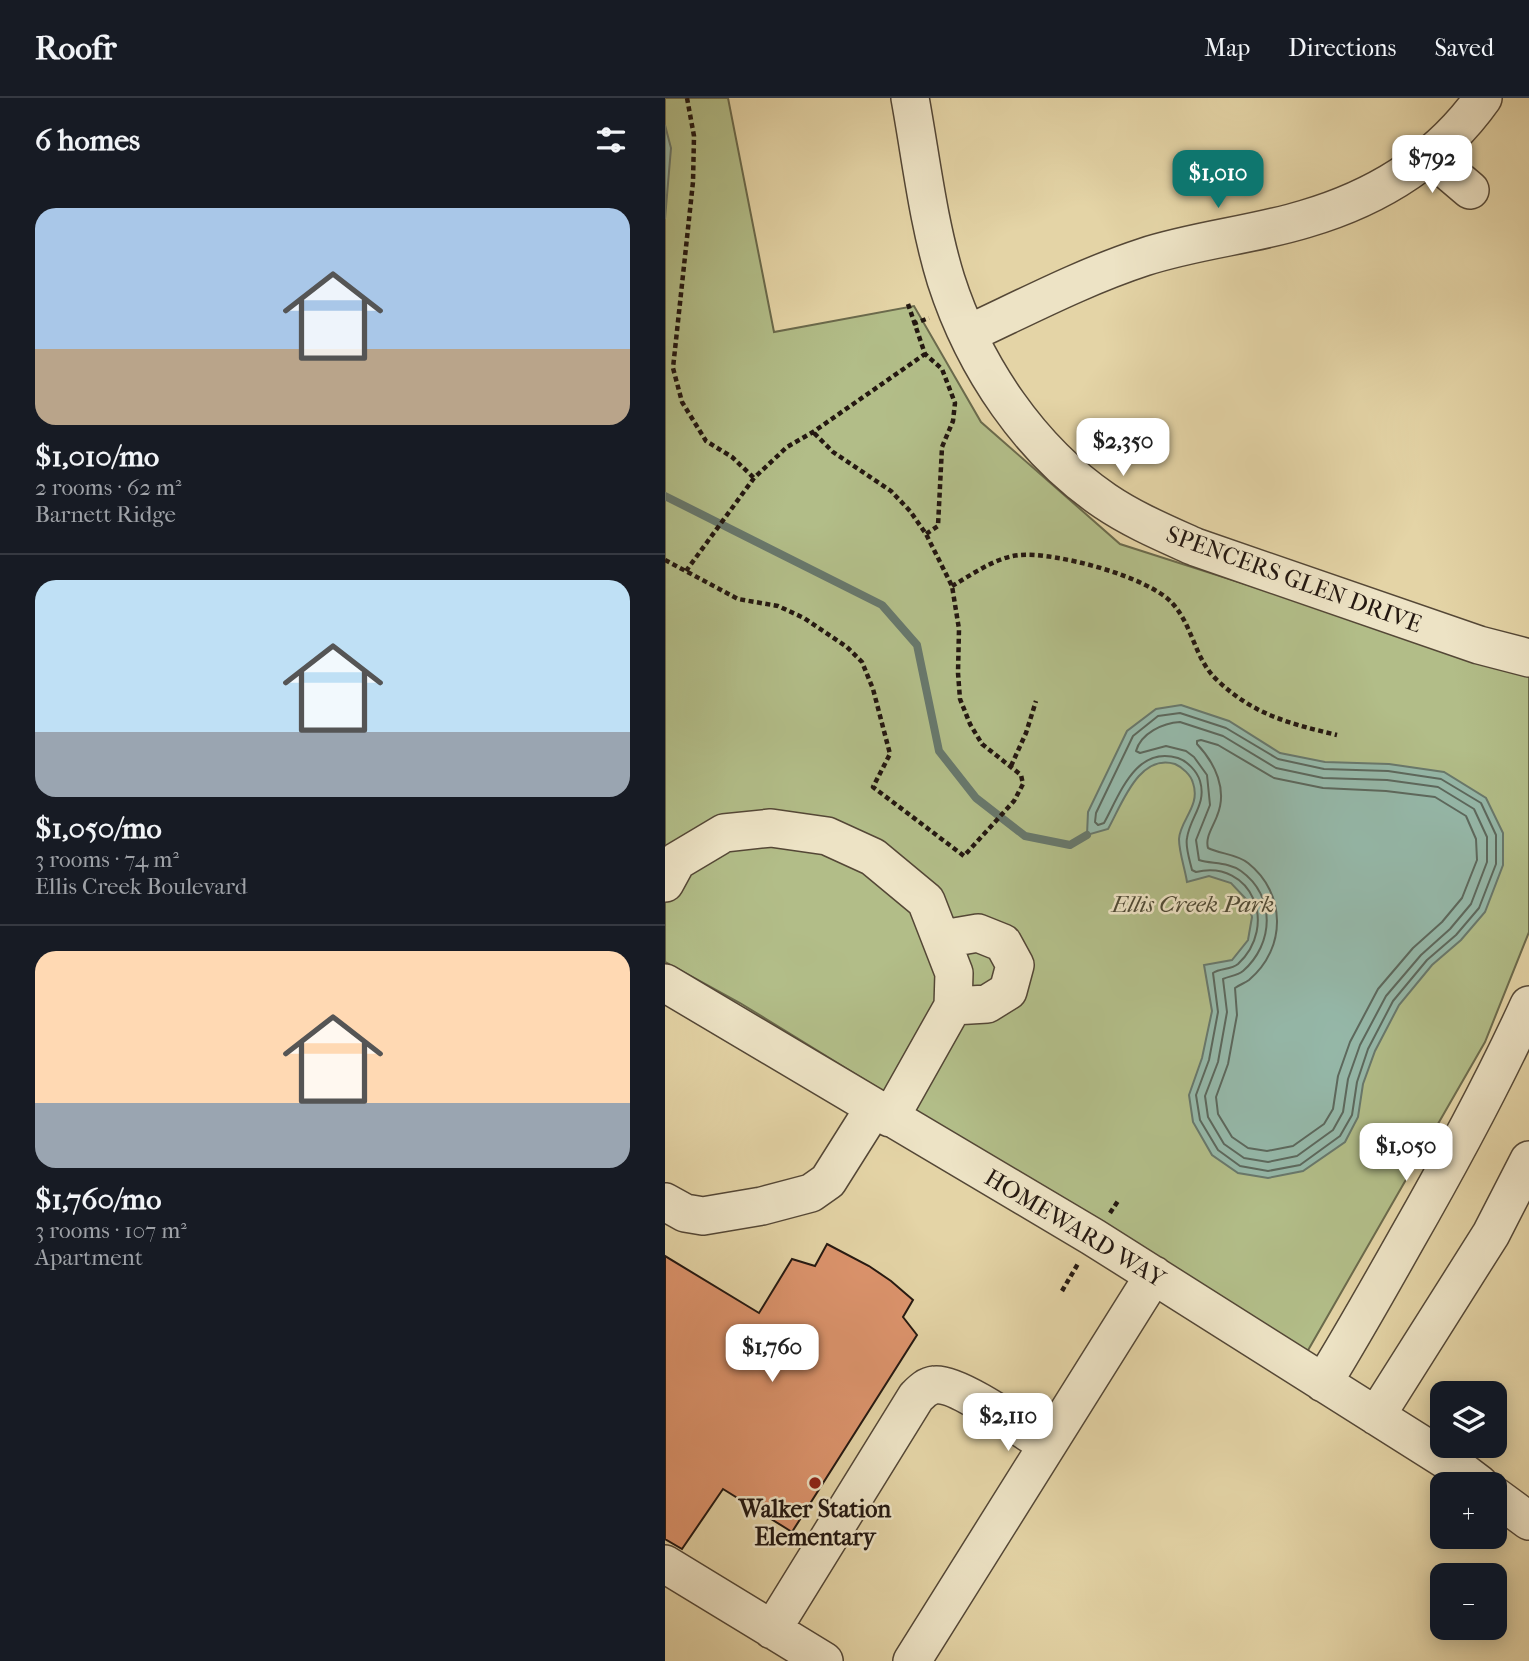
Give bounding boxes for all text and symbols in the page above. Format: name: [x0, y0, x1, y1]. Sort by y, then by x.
text: Roofr: [35, 29, 117, 68]
text: Map: [1204, 34, 1250, 62]
text: Directions: [1288, 34, 1396, 62]
text: Saved: [1434, 34, 1494, 62]
icon: filters: [592, 121, 630, 159]
text: 6 homes: [35, 123, 140, 158]
pin: $792: [1391, 136, 1473, 195]
text: $792: [1408, 144, 1456, 171]
pin: $1,010: [1161, 150, 1275, 210]
text: $1,010: [1189, 159, 1247, 186]
icon: home: [270, 253, 396, 379]
pin: $2,350: [1066, 418, 1180, 478]
text: $2,350: [1092, 427, 1154, 454]
text: $1,010/mo: [35, 439, 159, 474]
text: 2 rooms · 62 m²: [35, 474, 182, 501]
text: Barnett Ridge: [35, 501, 176, 528]
street label: SPENCERS GLEN DRIVE: [1163, 520, 1425, 638]
icon: home: [270, 625, 396, 751]
text: $1,050/mo: [35, 811, 162, 846]
text: 3 rooms · 74 m²: [35, 846, 179, 873]
text: Ellis Creek Boulevard: [35, 873, 247, 900]
park label: Ellis Creek Park: [1110, 890, 1274, 918]
icon: home: [270, 996, 396, 1122]
pin: $1,050: [1349, 1124, 1463, 1183]
text: $1,050: [1376, 1132, 1436, 1159]
street label: HOMEWARD WAY: [980, 1163, 1171, 1293]
text: $1,760/mo: [35, 1182, 161, 1217]
text: 3 rooms · 107 m²: [35, 1217, 187, 1244]
text: Apartment: [35, 1244, 143, 1271]
pin: $1,760: [715, 1324, 829, 1384]
text: $1,760: [742, 1333, 802, 1360]
map controls: [1430, 1381, 1507, 1640]
button: layers: [1430, 1381, 1507, 1458]
pin: $2,110: [951, 1394, 1065, 1453]
text: $2,110: [979, 1402, 1037, 1429]
button: +: [1430, 1472, 1507, 1549]
marker: Walker Station Elementary: [807, 1475, 823, 1491]
place label: Walker Station Elementary: [738, 1495, 892, 1551]
button: −: [1430, 1563, 1507, 1640]

